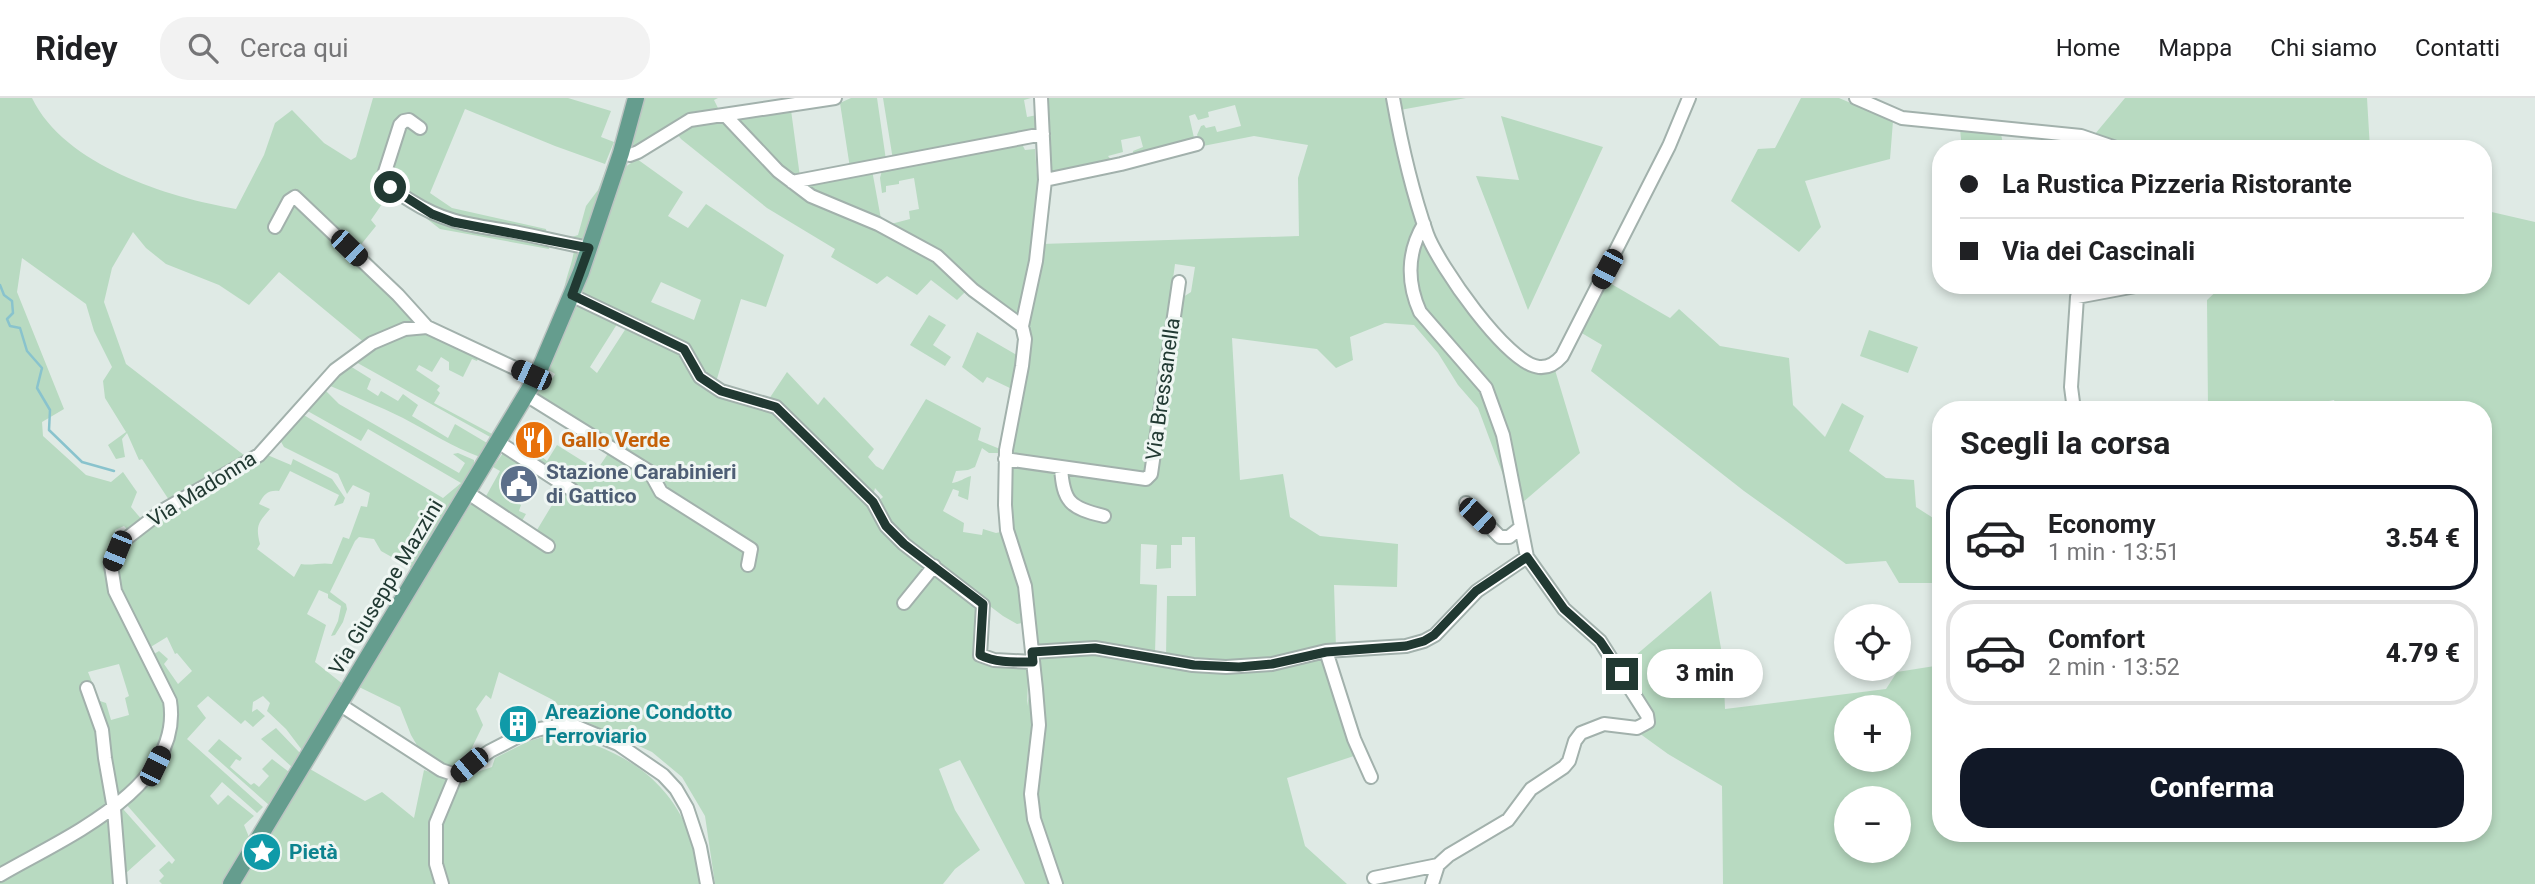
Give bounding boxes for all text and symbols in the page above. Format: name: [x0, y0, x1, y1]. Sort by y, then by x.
search box: [160, 17, 650, 80]
text: Ridey: [35, 29, 118, 68]
icon: search: [184, 29, 222, 67]
text: Cerca qui: [240, 33, 349, 63]
text: Home: [2056, 34, 2120, 62]
text: Mappa: [2158, 34, 2232, 62]
text: Chi siamo: [2270, 34, 2377, 62]
text: Contatti: [2415, 34, 2500, 62]
text: La Rustica Pizzeria Ristorante: [2002, 169, 2352, 199]
route start: [374, 171, 406, 203]
car: [327, 226, 372, 270]
text: Via dei Cascinali: [2002, 236, 2195, 266]
car: [1588, 246, 1627, 292]
street label: Via Bressanella: [1141, 316, 1185, 462]
car: [508, 357, 555, 393]
restaurant icon: Gallo Verde: [513, 419, 555, 461]
text: Scegli la corsa: [1960, 424, 2170, 462]
place label: Gallo Verde: [561, 428, 670, 452]
street label: Via Madonna: [143, 446, 261, 532]
place label: Stazione Carabinieri di Gattico: [546, 460, 737, 508]
public building icon: Stazione Carabinieri di Gattico: [498, 463, 540, 505]
car: [1455, 494, 1500, 538]
street label: Via Giuseppe Mazzini: [324, 495, 448, 679]
icon: car: [1964, 506, 2027, 569]
text: Economy: [2048, 509, 2155, 539]
text: 3.54 €: [2386, 523, 2460, 553]
car: [100, 528, 135, 574]
text: 1 min · 13:51: [2048, 539, 2180, 566]
map controls: [1834, 604, 1911, 863]
button: locate: [1834, 604, 1911, 681]
icon: car: [1964, 621, 2027, 684]
text: Comfort: [2048, 624, 2145, 654]
text: 4.79 €: [2386, 638, 2460, 668]
callout: 3 min: [1646, 650, 1762, 698]
text: 2 min · 13:52: [2048, 654, 2180, 681]
route end: [1606, 658, 1638, 690]
text: 3 min: [1676, 660, 1734, 687]
button: +: [1834, 695, 1911, 772]
place label: Areazione Condotto Ferroviario: [545, 700, 733, 748]
building icon: Areazione Condotto Ferroviario: [497, 703, 539, 745]
car: [137, 743, 174, 789]
car: [447, 743, 492, 787]
button: Conferma: [1960, 748, 2464, 828]
button: −: [1834, 786, 1911, 863]
place icon: Pietà: [241, 831, 283, 873]
place label: Pietà: [289, 840, 338, 864]

